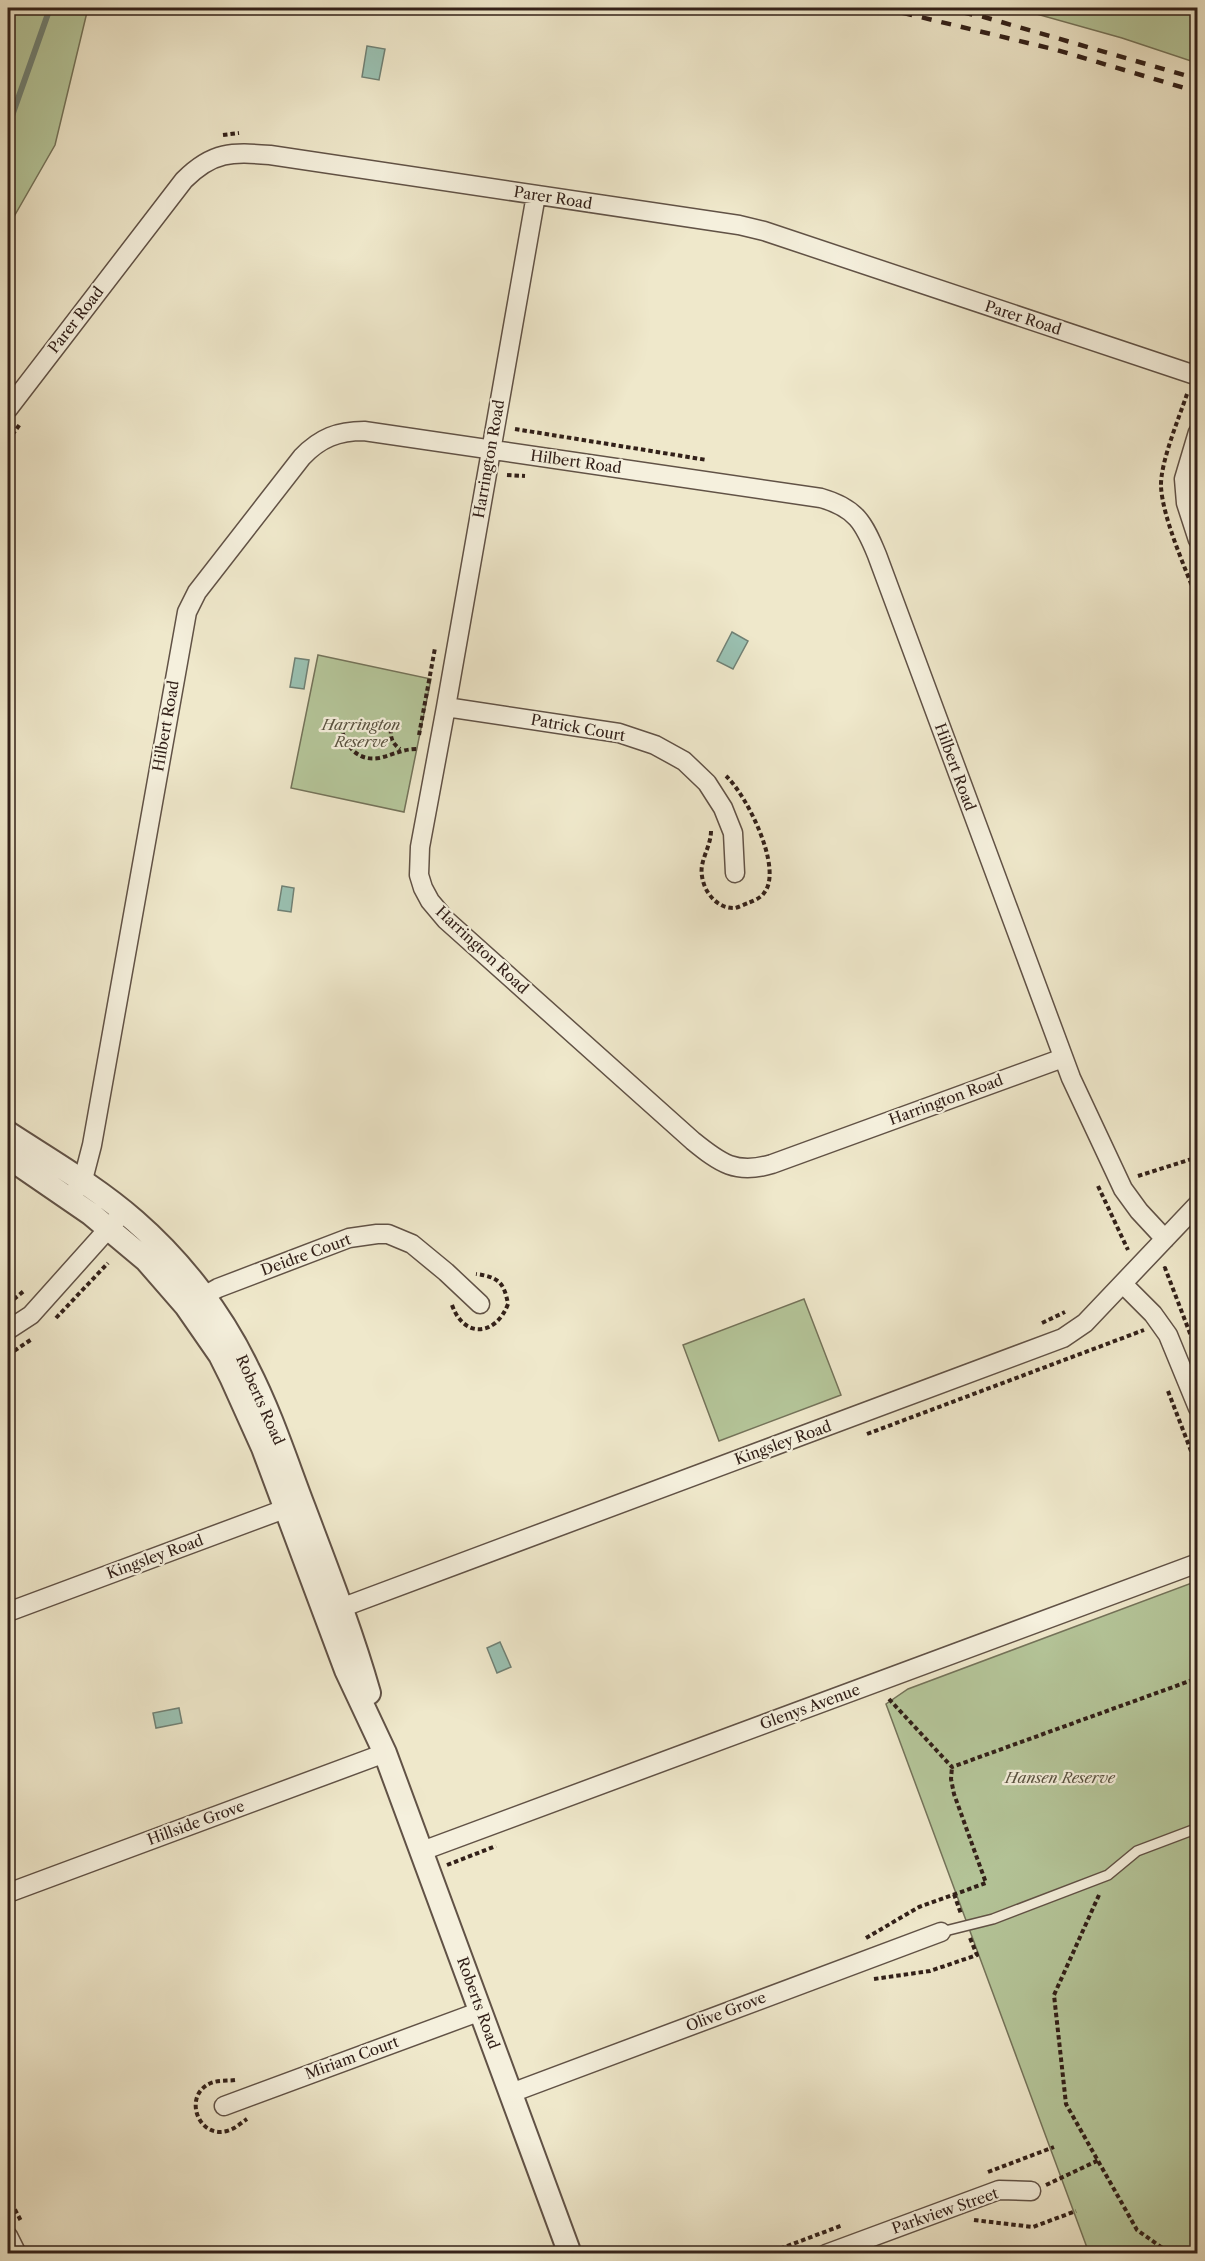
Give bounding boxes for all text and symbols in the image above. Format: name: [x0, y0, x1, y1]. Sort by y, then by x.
street label: Parer Road: [512, 182, 594, 213]
street label: Parer Road: [44, 283, 107, 357]
street label: Parer Road: [983, 296, 1064, 339]
street label: Harrington Road: [469, 398, 508, 520]
street label: Hilbert Road: [529, 446, 623, 477]
street label: Hilbert Road: [148, 679, 183, 773]
street label: Patrick Court: [529, 710, 628, 745]
park label: Harrington Reserve: [321, 715, 400, 751]
street label: Hilbert Road: [931, 720, 980, 813]
street label: Harrington Road: [432, 902, 533, 998]
street label: Harrington Road: [886, 1070, 1006, 1129]
street label: Deidre Court: [258, 1229, 354, 1280]
street label: Roberts Road: [232, 1352, 289, 1448]
street label: Kingsley Road: [732, 1416, 834, 1469]
street label: Kingsley Road: [104, 1530, 206, 1583]
street label: Glenys Avenue: [757, 1680, 863, 1733]
park label: Hansen Reserve: [1004, 1768, 1116, 1787]
street label: Hillside Grove: [145, 1796, 247, 1849]
street label: Roberts Road: [453, 1954, 504, 2052]
street label: Olive Grove: [683, 1988, 769, 2036]
street label: Miriam Court: [302, 2032, 402, 2083]
street label: Parkview Street: [889, 2183, 1001, 2238]

